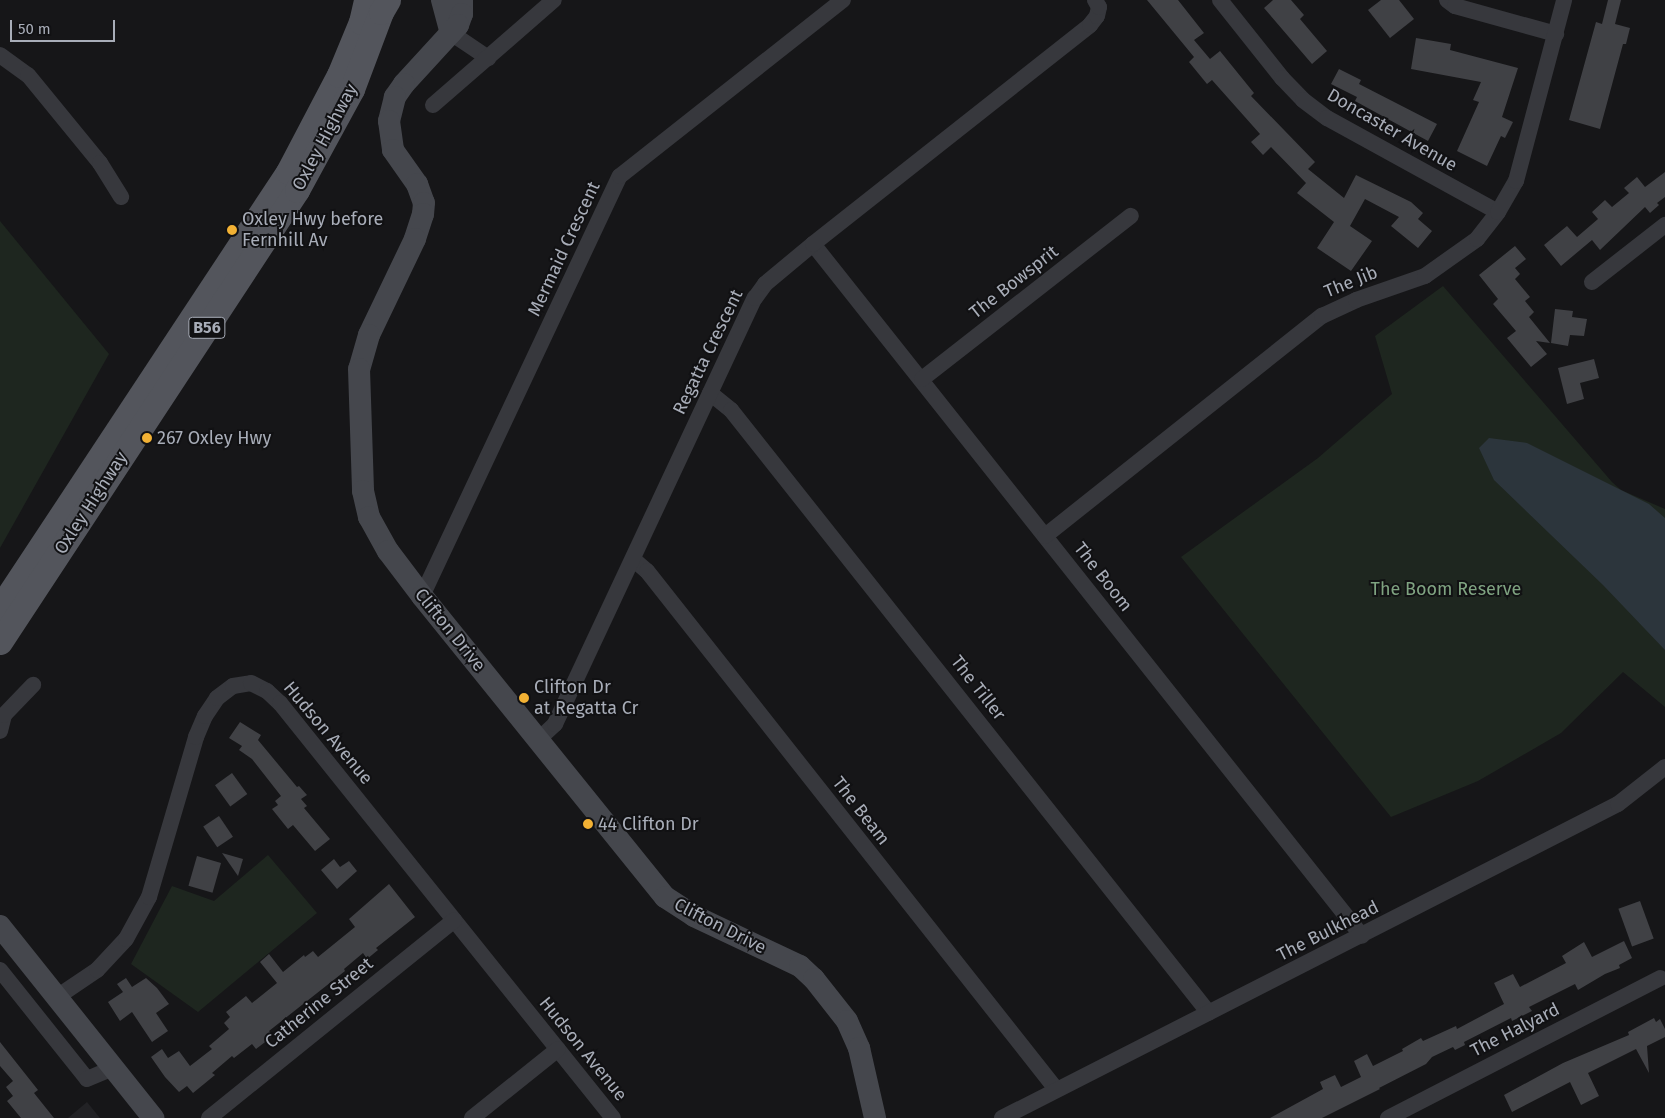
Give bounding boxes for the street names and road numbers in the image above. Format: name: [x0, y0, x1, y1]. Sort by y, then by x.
street label: Oxley Highway: [288, 80, 362, 194]
street label: Doncaster Avenue: [1323, 84, 1461, 176]
street label: Mermaid Crescent: [523, 178, 605, 320]
street label: The Bowsprit: [965, 241, 1063, 323]
street label: The Jib: [1321, 262, 1381, 302]
street label: Regatta Crescent: [668, 286, 748, 418]
road number: B56: [188, 314, 226, 342]
street label: Oxley Highway: [50, 448, 132, 558]
street label: The Boom: [1069, 538, 1137, 616]
street label: Clifton Drive: [410, 584, 490, 676]
street label: The Tiller: [946, 651, 1010, 725]
street label: Hudson Avenue: [279, 677, 377, 789]
street label: The Beam: [828, 773, 894, 849]
street label: Clifton Drive: [670, 894, 770, 958]
street label: The Bulkhead: [1274, 896, 1382, 966]
street label: Catherine Street: [261, 953, 377, 1053]
street label: Hudson Avenue: [535, 993, 631, 1105]
street label: The Halyard: [1467, 998, 1563, 1062]

